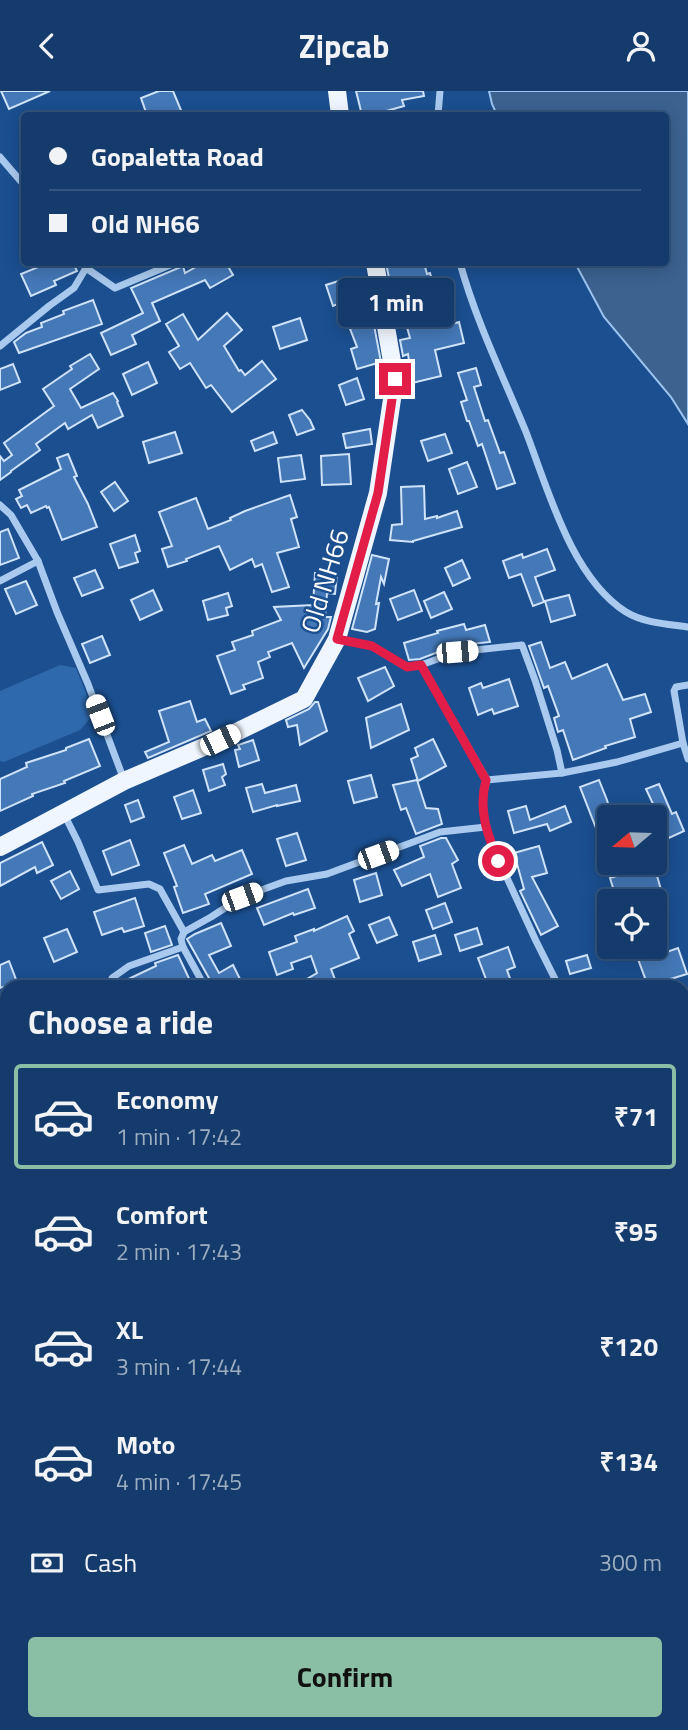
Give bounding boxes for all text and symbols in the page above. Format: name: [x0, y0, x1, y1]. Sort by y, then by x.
text: Zipcab: [299, 22, 389, 70]
icon: back: [28, 27, 66, 65]
icon: person: [622, 27, 660, 65]
text: Gopaletta Road: [91, 137, 264, 176]
text: Old NH66: [91, 204, 200, 243]
callout: 1 min: [337, 278, 453, 327]
text: 1 min: [368, 285, 424, 320]
route end: [379, 363, 411, 395]
street label: Old NH66: [290, 524, 359, 638]
car: [436, 640, 479, 664]
car: [83, 692, 118, 738]
car: [197, 721, 244, 759]
north arrow: [597, 805, 667, 875]
map controls: [597, 805, 667, 959]
car: [355, 838, 402, 872]
route start: [482, 845, 514, 877]
car: [219, 880, 266, 914]
button: locate: [597, 889, 667, 959]
text: Choose a ride: [28, 998, 213, 1046]
text: Economy: [116, 1080, 218, 1119]
icon: car: [32, 1085, 95, 1148]
text: ₹71: [614, 1097, 658, 1136]
text: 1 min · 17:42: [116, 1119, 242, 1154]
text: Comfort: [116, 1195, 208, 1234]
icon: car: [32, 1200, 95, 1263]
text: ₹95: [614, 1212, 658, 1251]
text: 2 min · 17:43: [116, 1234, 242, 1269]
text: XL: [116, 1310, 143, 1349]
icon: car: [32, 1315, 95, 1378]
text: ₹120: [599, 1327, 658, 1366]
text: 3 min · 17:44: [116, 1349, 242, 1384]
text: Moto: [116, 1425, 175, 1464]
icon: car: [32, 1430, 95, 1493]
text: ₹134: [599, 1442, 658, 1481]
text: 4 min · 17:45: [116, 1464, 242, 1499]
text: Cash: [84, 1543, 137, 1582]
icon: cash: [28, 1544, 66, 1582]
text: 300 m: [599, 1545, 662, 1580]
button: Confirm: [28, 1637, 662, 1717]

